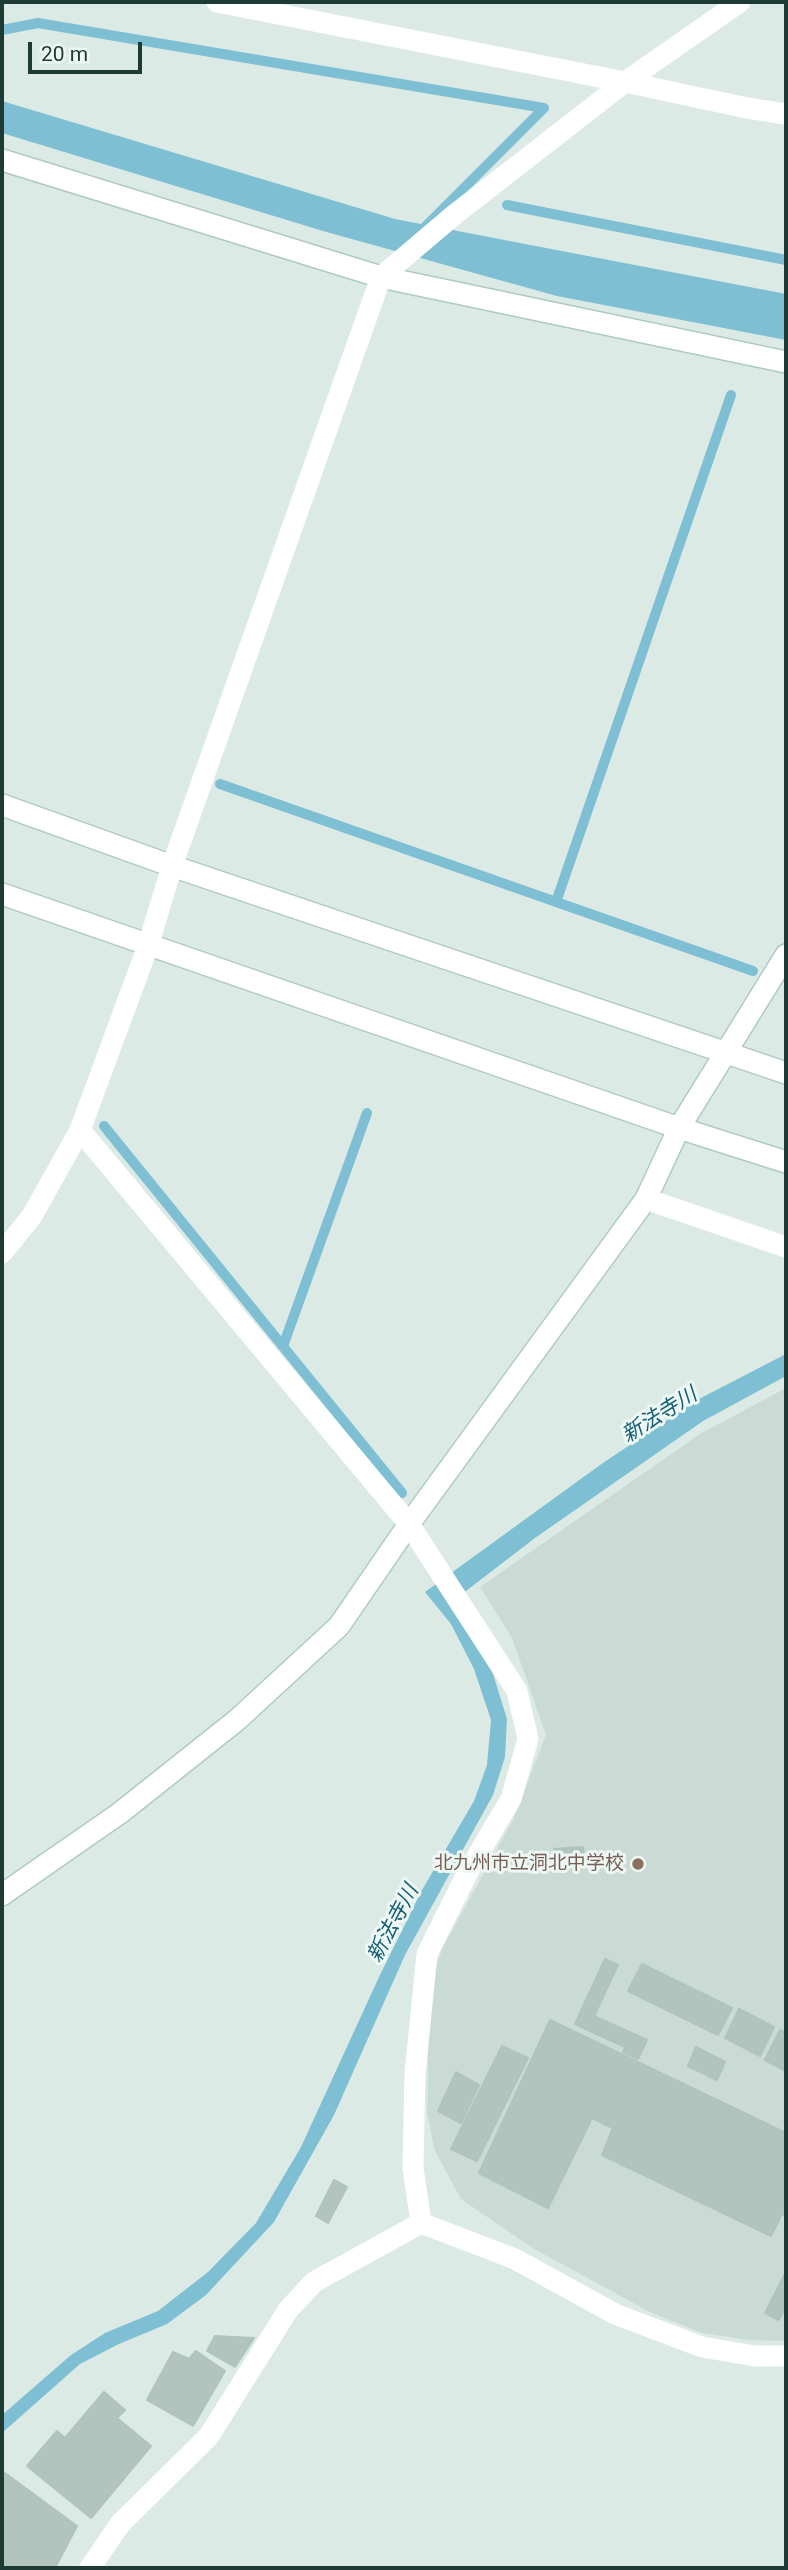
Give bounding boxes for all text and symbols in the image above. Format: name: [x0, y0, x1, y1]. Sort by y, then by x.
scale bar: [32, 28, 145, 72]
text: 20 m: [41, 42, 88, 66]
water label: 新法寺川: [618, 1383, 702, 1449]
place label: 北九州市立洞北中学校: [434, 1853, 624, 1875]
marker: 北九州市立洞北中学校: [630, 1856, 646, 1872]
water label: 新法寺川: [363, 1881, 425, 1967]

